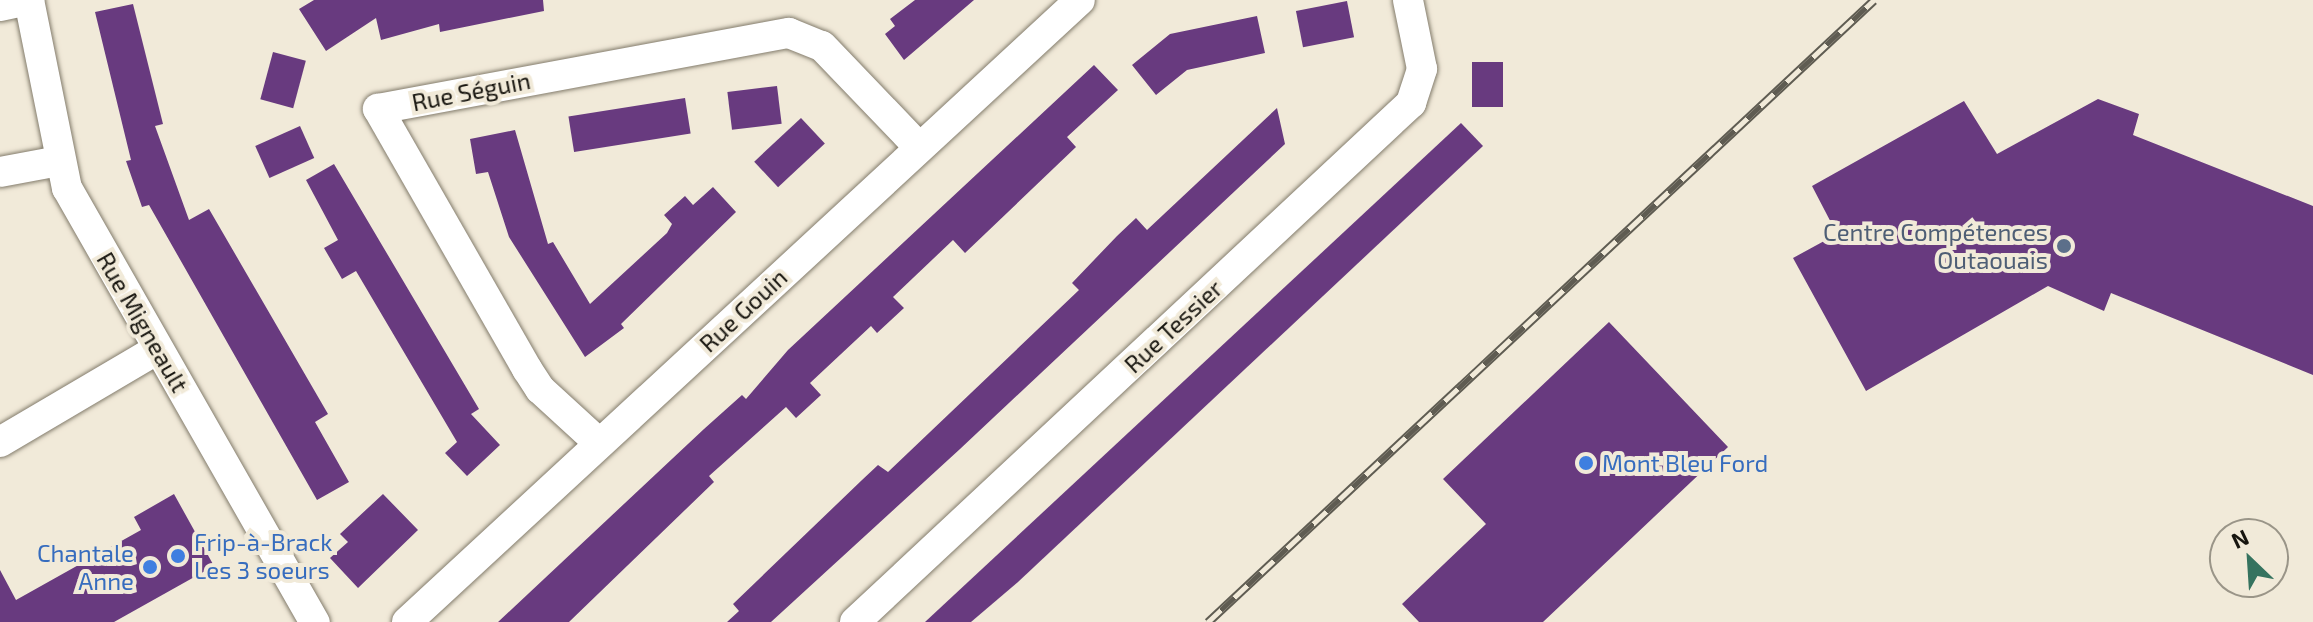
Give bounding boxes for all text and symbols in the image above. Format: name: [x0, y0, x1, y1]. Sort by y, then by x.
street label: Rue Séguin: [409, 65, 533, 117]
place label: Centre Compétences Outaouais: [1823, 218, 2048, 274]
marker: Centre Compétences Outaouais: [2055, 237, 2073, 255]
street label: Rue Migneault: [91, 247, 195, 397]
street label: Rue Gouin: [693, 262, 793, 358]
street label: Rue Tessier: [1118, 273, 1228, 379]
place label: Mont Bleu Ford: [1602, 449, 1768, 477]
marker: Mont Bleu Ford: [1577, 454, 1595, 472]
north arrow: [2209, 518, 2289, 598]
text: N: [2227, 523, 2252, 553]
place label: Frip-à-Brack Les 3 soeurs: [194, 528, 332, 584]
place label: Chantale Anne: [37, 539, 134, 595]
marker: Frip-à-Brack Les 3 soeurs: [169, 547, 187, 565]
marker: Chantale Anne: [141, 558, 159, 576]

